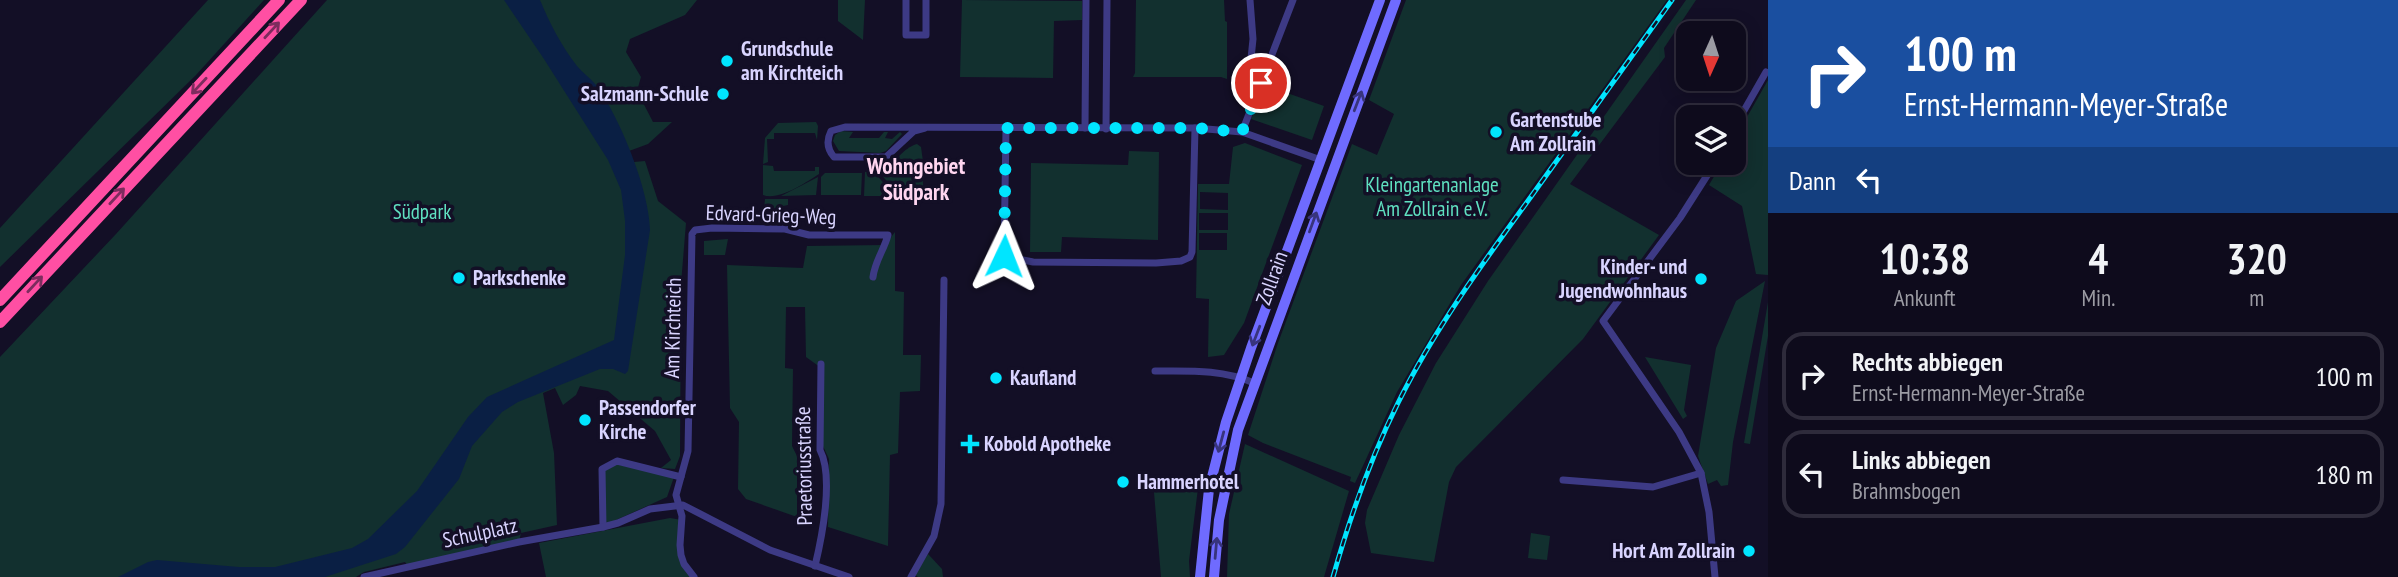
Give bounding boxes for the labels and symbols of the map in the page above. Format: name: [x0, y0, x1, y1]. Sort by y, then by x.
north arrow: [1676, 21, 1746, 91]
one-way arrow: [264, 22, 281, 39]
place label: Grundschule am Kirchteich: [741, 35, 843, 86]
marker: Grundschule am Kirchteich: [719, 53, 735, 69]
pin: [1231, 53, 1291, 113]
one-way arrow: [191, 77, 207, 95]
place label: Salzmann-Schule: [581, 80, 709, 107]
marker: Salzmann-Schule: [715, 86, 731, 102]
one-way arrow: [1353, 91, 1366, 113]
place label: Gartenstube Am Zollrain: [1509, 106, 1602, 157]
marker: Gartenstube Am Zollrain: [1488, 124, 1504, 140]
district label: Wohngebiet Südpark: [866, 151, 965, 206]
park label: Kleingartenanlage Am Zollrain e.V.: [1365, 171, 1499, 222]
one-way arrow: [108, 188, 125, 205]
park label: Südpark: [393, 198, 451, 225]
street label: Edvard-Grieg-Weg: [705, 199, 837, 230]
one-way arrow: [1308, 212, 1320, 234]
position arrow: [967, 219, 1041, 293]
street label: Zollrain: [1249, 247, 1294, 308]
place label: Kinder- und Jugendwohnhaus: [1558, 253, 1687, 304]
place label: Parkschenke: [473, 264, 566, 291]
marker: Parkschenke: [451, 270, 467, 286]
marker: Kinder- und Jugendwohnhaus: [1693, 271, 1709, 287]
one-way arrow: [27, 275, 43, 293]
street label: Am Kirchteich: [658, 277, 687, 379]
one-way arrow: [1248, 325, 1261, 347]
place label: Kaufland: [1010, 364, 1076, 391]
marker: Kaufland: [988, 370, 1004, 386]
place label: Passendorfer Kirche: [599, 394, 697, 445]
street label: Praetoriusstraße: [789, 406, 818, 526]
marker: Passendorfer Kirche: [577, 412, 593, 428]
place label: Kobold Apotheke: [984, 430, 1111, 457]
one-way arrow: [1213, 431, 1226, 453]
marker: Kobold Apotheke: [962, 436, 978, 452]
place label: Hammerhotel: [1137, 468, 1240, 495]
marker: Hammerhotel: [1115, 474, 1131, 490]
street label: Schulplatz: [440, 511, 520, 554]
place label: Hort Am Zollrain: [1612, 537, 1735, 564]
one-way arrow: [1210, 538, 1223, 560]
marker: Hort Am Zollrain: [1741, 543, 1757, 559]

